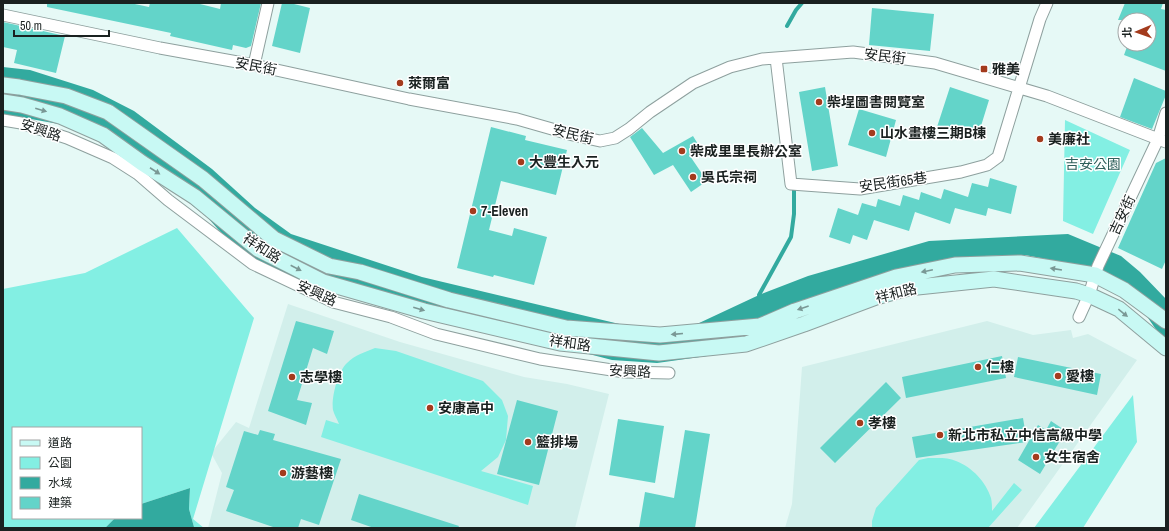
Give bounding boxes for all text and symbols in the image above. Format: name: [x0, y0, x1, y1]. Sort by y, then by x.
scale bar: [14, 12, 109, 38]
north arrow: [1117, 12, 1157, 52]
text: 50 m: [20, 18, 42, 34]
text: 北: [1120, 27, 1134, 38]
street label: 安民街: [863, 45, 907, 67]
street label: 安民街: [234, 53, 278, 79]
place label: 雅美: [992, 60, 1020, 78]
marker: 雅美: [979, 64, 989, 74]
place label: 萊爾富: [408, 74, 450, 92]
marker: 萊爾富: [395, 78, 405, 88]
place label: 柴埕圖書閱覽室: [827, 93, 925, 111]
marker: 柴埕圖書閱覽室: [814, 97, 824, 107]
one-way arrow: [35, 107, 47, 113]
street label: 安興路: [18, 115, 64, 145]
street label: 安民街: [550, 120, 596, 148]
place label: 山水畫樓三期B棟: [880, 124, 986, 142]
marker: 山水畫樓三期B棟: [867, 128, 877, 138]
place label: 美廉社: [1048, 130, 1090, 148]
marker: 美廉社: [1035, 134, 1045, 144]
place label: 柴成里里長辦公室: [690, 142, 802, 160]
marker: 柴成里里長辦公室: [677, 146, 687, 156]
place label: 大豐生入元: [529, 153, 599, 171]
park label: 吉安公園: [1065, 155, 1121, 173]
marker: 大豐生入元: [516, 157, 526, 167]
one-way arrow: [150, 167, 160, 175]
place label: 吳氏宗祠: [701, 168, 757, 186]
street label: 安民街65巷: [858, 168, 928, 196]
marker: 吳氏宗祠: [688, 172, 698, 182]
street label: 吉安街: [1105, 192, 1139, 238]
place label: 7-Eleven: [481, 202, 528, 220]
marker: 7-Eleven: [468, 206, 478, 216]
street label: 祥和路: [239, 229, 285, 267]
one-way arrow: [290, 265, 301, 272]
one-way arrow: [1050, 266, 1062, 272]
one-way arrow: [921, 268, 934, 274]
street label: 安興路: [294, 276, 340, 310]
street label: 祥和路: [873, 279, 919, 307]
one-way arrow: [413, 306, 425, 312]
one-way arrow: [797, 306, 809, 312]
one-way arrow: [1118, 308, 1129, 317]
street label: 祥和路: [548, 331, 592, 355]
one-way arrow: [671, 331, 683, 337]
place label: 仁樓: [986, 358, 1014, 376]
street label: 安興路: [609, 361, 651, 381]
marker: 仁樓: [973, 362, 983, 372]
place label: 愛樓: [1066, 367, 1094, 385]
place label: 志學樓: [300, 368, 342, 386]
marker: 愛樓: [1053, 371, 1063, 381]
marker: 志學樓: [287, 372, 297, 382]
place label: 安康高中: [438, 399, 494, 417]
marker: 安康高中: [425, 403, 435, 413]
place label: 孝樓: [868, 414, 896, 432]
marker: 孝樓: [855, 418, 865, 428]
place label: 新北市私立中信高級中學: [948, 426, 1102, 444]
legend: [12, 427, 142, 519]
marker: 新北市私立中信高級中學: [935, 430, 945, 440]
place label: 籃排場: [536, 433, 578, 451]
text: 道路: [48, 435, 72, 451]
marker: 籃排場: [523, 437, 533, 447]
place label: 女生宿舍: [1044, 448, 1100, 466]
marker: 女生宿舍: [1031, 452, 1041, 462]
text: 公園: [48, 455, 72, 471]
place label: 游藝樓: [291, 464, 333, 482]
marker: 游藝樓: [278, 468, 288, 478]
text: 水域: [48, 475, 72, 491]
text: 建築: [48, 495, 72, 511]

